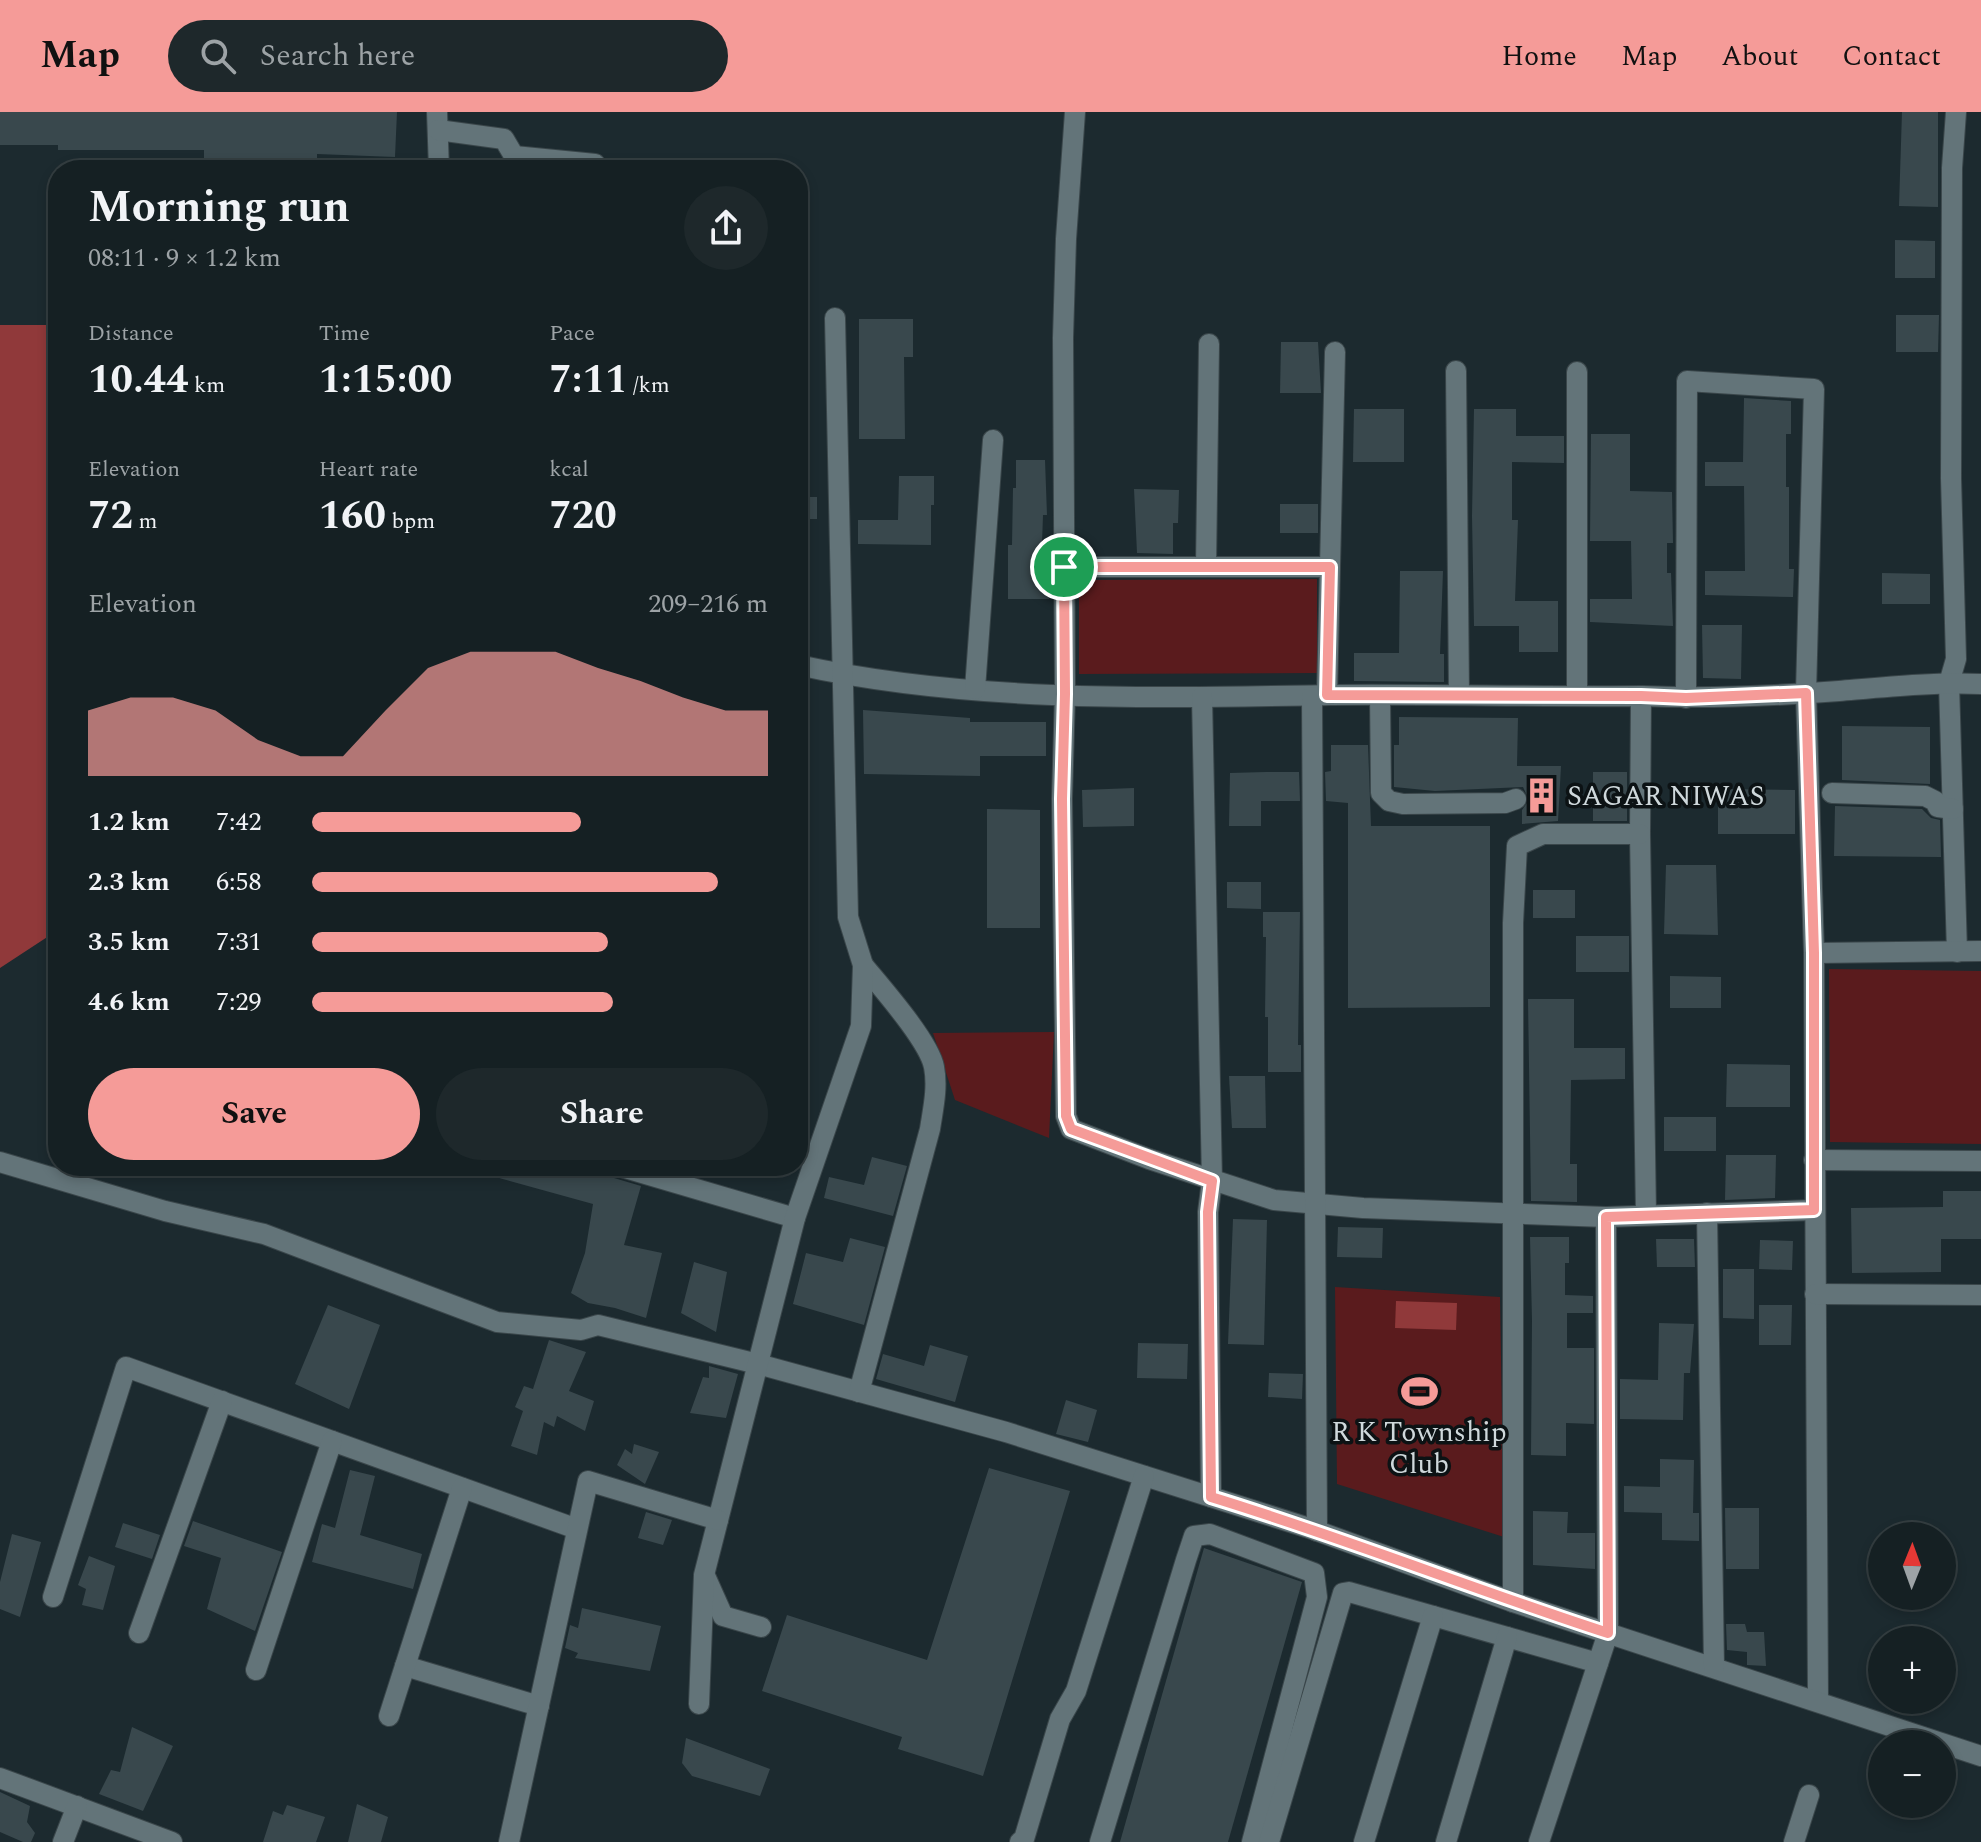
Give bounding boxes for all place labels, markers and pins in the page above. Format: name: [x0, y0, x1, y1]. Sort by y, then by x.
pin: [1030, 533, 1098, 601]
place label: SAGAR NIWAS: [1567, 775, 1764, 818]
building icon: SAGAR NIWAS: [1522, 776, 1560, 814]
sports icon: R K Township Club: [1400, 1372, 1438, 1410]
place label: R K Township Club: [1331, 1411, 1507, 1486]

